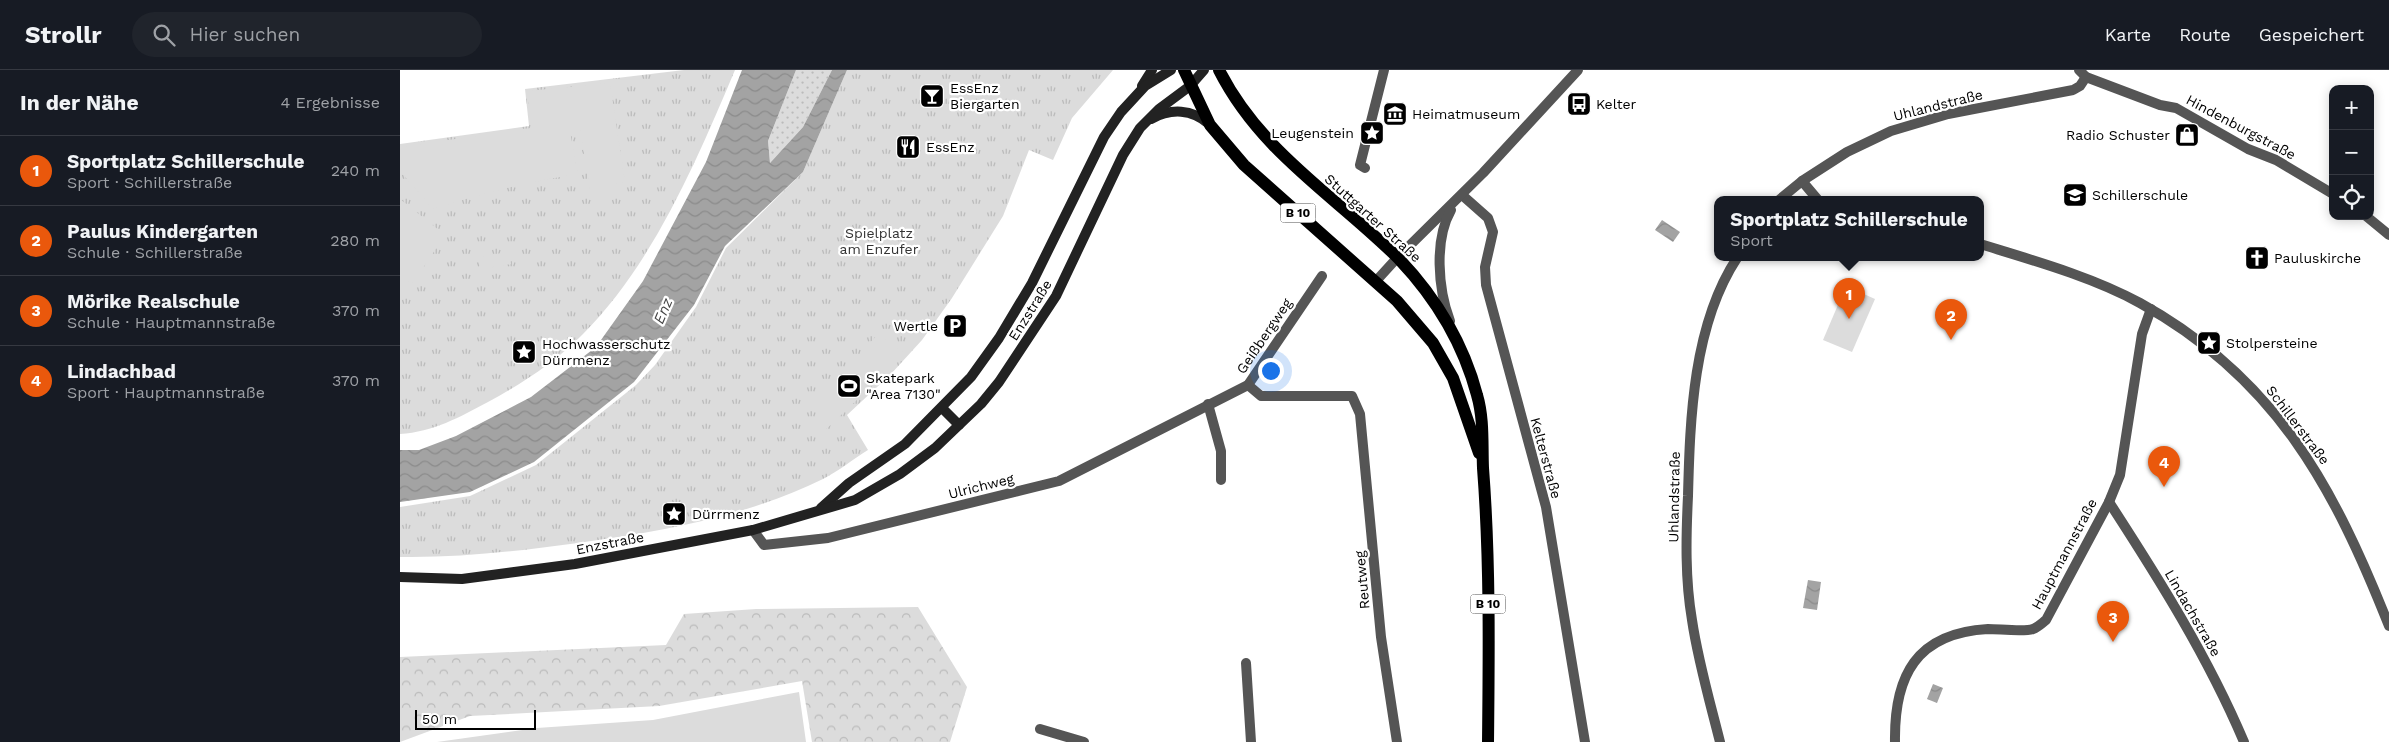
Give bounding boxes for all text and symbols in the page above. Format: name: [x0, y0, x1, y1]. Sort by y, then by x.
search box: [132, 12, 482, 57]
text: Strollr: [25, 21, 102, 49]
icon: search: [150, 21, 178, 49]
text: Hier suchen: [190, 23, 300, 46]
text: Karte: [2105, 24, 2151, 45]
text: Route: [2179, 24, 2231, 45]
text: Gespeichert: [2259, 24, 2364, 45]
place label: EssEnz Biergarten: [950, 80, 1020, 112]
bar icon: EssEnz Biergarten: [919, 83, 945, 109]
map controls: [2329, 85, 2374, 220]
button: +: [2329, 85, 2374, 130]
street label: Uhlandstraße: [1892, 86, 1984, 124]
text: In der Nähe: [20, 90, 139, 115]
bus stop icon: Kelter: [1566, 91, 1592, 117]
street label: Hindenburgstraße: [2183, 91, 2299, 163]
text: 4 Ergebnisse: [280, 93, 380, 112]
place label: Kelter: [1596, 96, 1637, 112]
museum icon: Heimatmuseum: [1382, 101, 1408, 127]
place label: Heimatmuseum: [1412, 106, 1520, 122]
place icon: Leugenstein: [1359, 120, 1385, 146]
shop icon: Radio Schuster: [2174, 122, 2200, 148]
place label: Leugenstein: [1271, 125, 1354, 141]
place label: Radio Schuster: [2066, 127, 2170, 143]
button: −: [2329, 130, 2374, 175]
restaurant icon: EssEnz: [895, 134, 921, 160]
place label: EssEnz: [926, 139, 975, 155]
text: Sportplatz Schillerschule: [67, 150, 305, 173]
text: 1: [33, 161, 39, 180]
text: 240 m: [331, 161, 380, 180]
street label: Stuttgarter Straße: [1322, 171, 1424, 265]
text: Sport · Schillerstraße: [67, 173, 232, 192]
button: locate: [2329, 175, 2374, 220]
school or university icon: Schillerschule: [2062, 182, 2088, 208]
place label: Schillerschule: [2092, 187, 2188, 203]
popup: [1714, 196, 1984, 261]
road number: B 10: [1280, 204, 1316, 222]
text: Sportplatz Schillerschule: [1730, 208, 1968, 231]
text: Paulus Kindergarten: [67, 220, 258, 243]
park label: Spielplatz am Enzufer: [840, 225, 919, 257]
text: 2: [31, 231, 41, 250]
text: 280 m: [330, 231, 380, 250]
text: Sport: [1730, 231, 1773, 250]
text: Schule · Schillerstraße: [67, 243, 243, 262]
church icon: Pauluskirche: [2244, 245, 2270, 271]
place label: Pauluskirche: [2274, 250, 2361, 266]
street label: Enzstraße: [1005, 277, 1055, 343]
pin: 1: [1833, 278, 1865, 319]
text: Mörike Realschule: [67, 290, 240, 313]
water label: Enz: [650, 295, 676, 327]
street label: Geißbergweg: [1233, 295, 1295, 377]
pin: 2: [1935, 299, 1967, 340]
text: 3: [31, 301, 41, 320]
text: 370 m: [332, 301, 380, 320]
text: Schule · Hauptmannstraße: [67, 313, 276, 332]
parking icon: Wertle: [942, 313, 968, 339]
place label: Wertle: [893, 318, 938, 334]
place icon: Stolpersteine: [2196, 330, 2222, 356]
place label: Stolpersteine: [2226, 335, 2318, 351]
place label: Hochwasserschutz Dürrmenz: [542, 336, 671, 368]
place icon: Hochwasserschutz Dürrmenz: [511, 339, 537, 365]
your location: [1258, 358, 1284, 384]
text: Lindachbad: [67, 360, 176, 383]
place label: Skatepark "Area 7130": [866, 370, 941, 402]
text: 4: [31, 371, 41, 390]
text: 370 m: [332, 371, 380, 390]
sports icon: Skatepark "Area 7130": [836, 373, 862, 399]
street label: Schillerstraße: [2263, 382, 2333, 468]
text: Sport · Hauptmannstraße: [67, 383, 265, 402]
street label: Kelterstraße: [1527, 416, 1565, 500]
pin: 4: [2148, 446, 2180, 487]
street label: Uhlandstraße: [1665, 451, 1683, 543]
street label: Ulrichweg: [947, 470, 1016, 502]
street label: Hauptmannstraße: [2028, 496, 2100, 612]
place icon: Dürrmenz: [661, 501, 687, 527]
place label: Dürrmenz: [692, 506, 760, 522]
street label: Enzstraße: [575, 529, 645, 557]
street label: Reutweg: [1351, 550, 1373, 610]
street label: Lindachstraße: [2162, 567, 2224, 659]
road number: B 10: [1470, 594, 1506, 614]
pin: 3: [2097, 601, 2129, 642]
scale bar: [415, 707, 536, 730]
text: 50 m: [422, 711, 457, 727]

